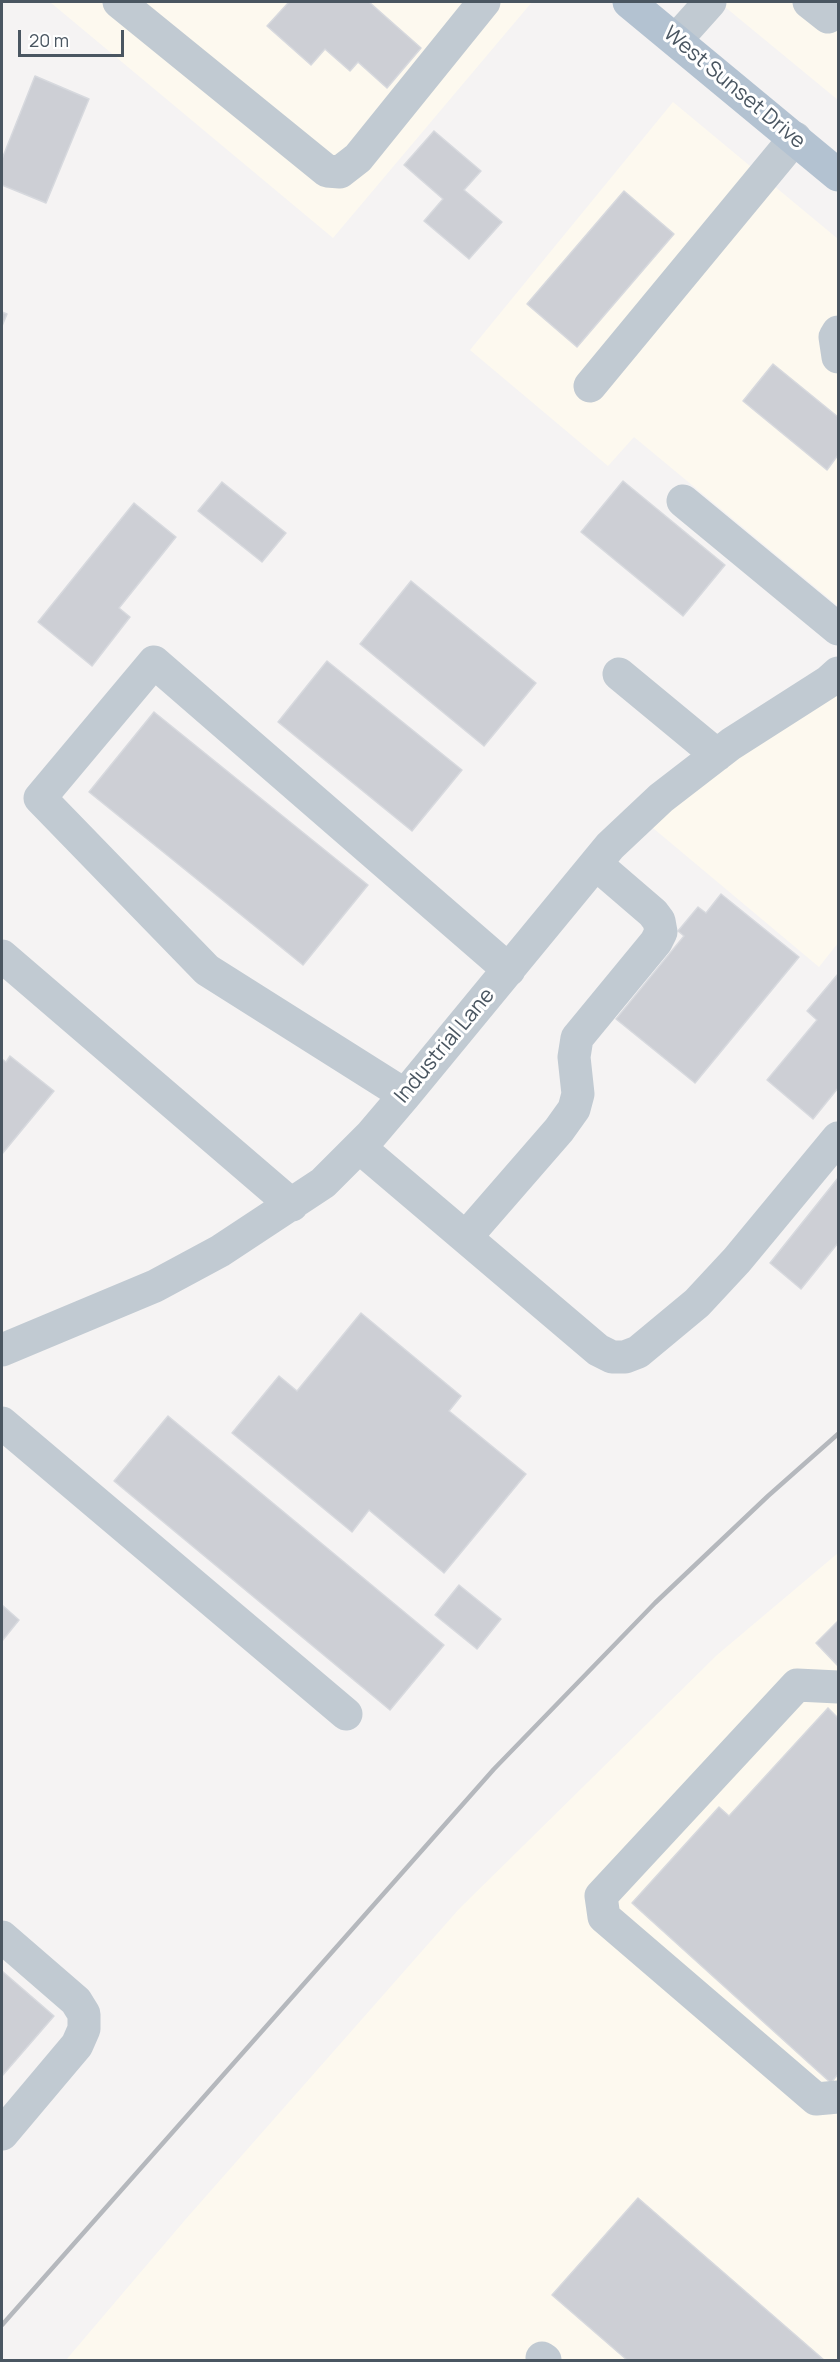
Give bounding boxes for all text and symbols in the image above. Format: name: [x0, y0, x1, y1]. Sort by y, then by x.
scale bar: [21, 18, 128, 56]
street label: West Sunset Drive: [658, 21, 810, 155]
text: 20 m: [29, 28, 69, 52]
street label: Industrial Lane: [390, 984, 500, 1108]

